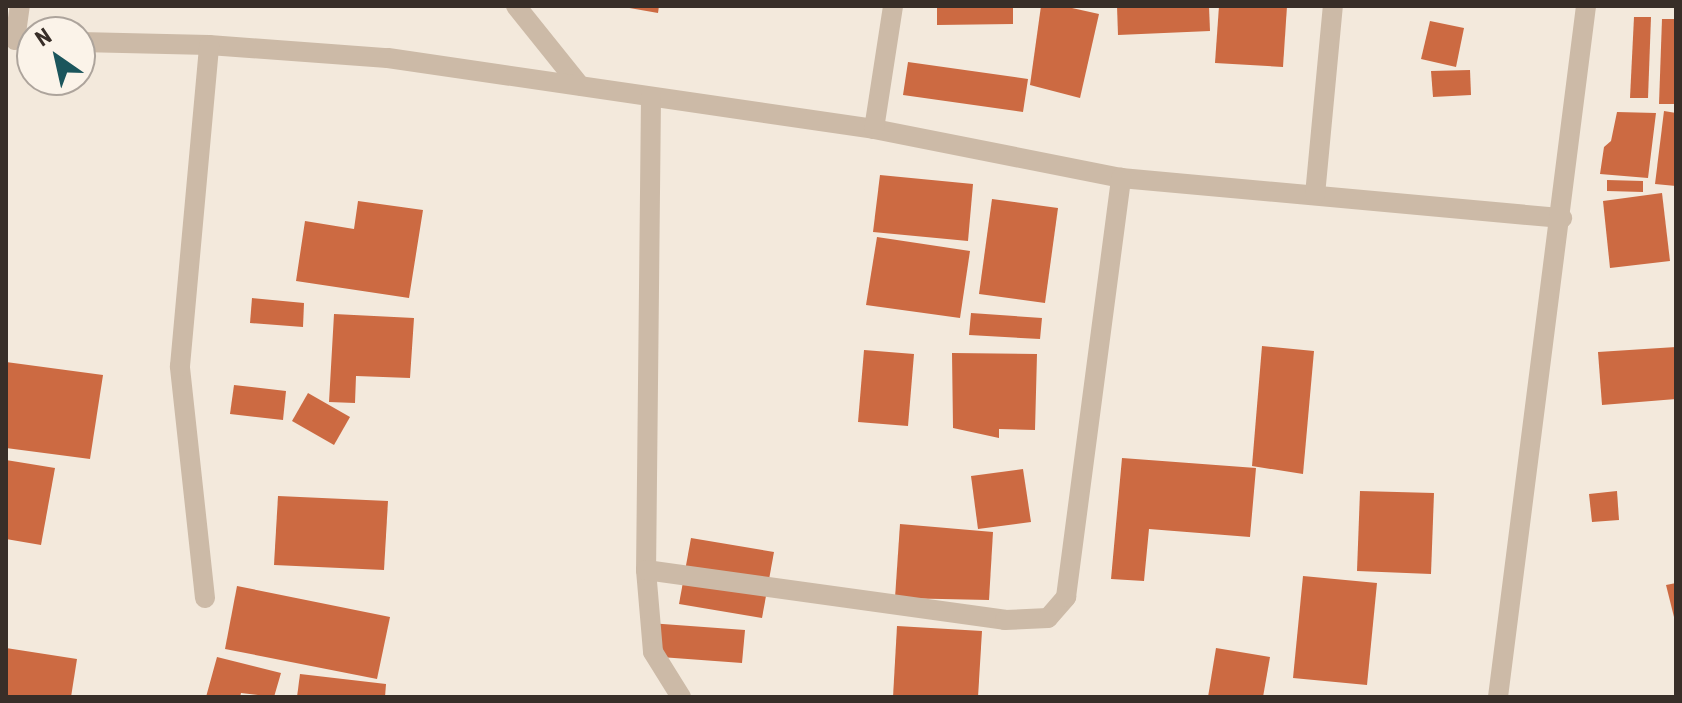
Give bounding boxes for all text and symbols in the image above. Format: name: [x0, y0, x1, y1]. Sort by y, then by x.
north arrow: [16, 16, 96, 96]
text: N: [31, 23, 56, 51]

